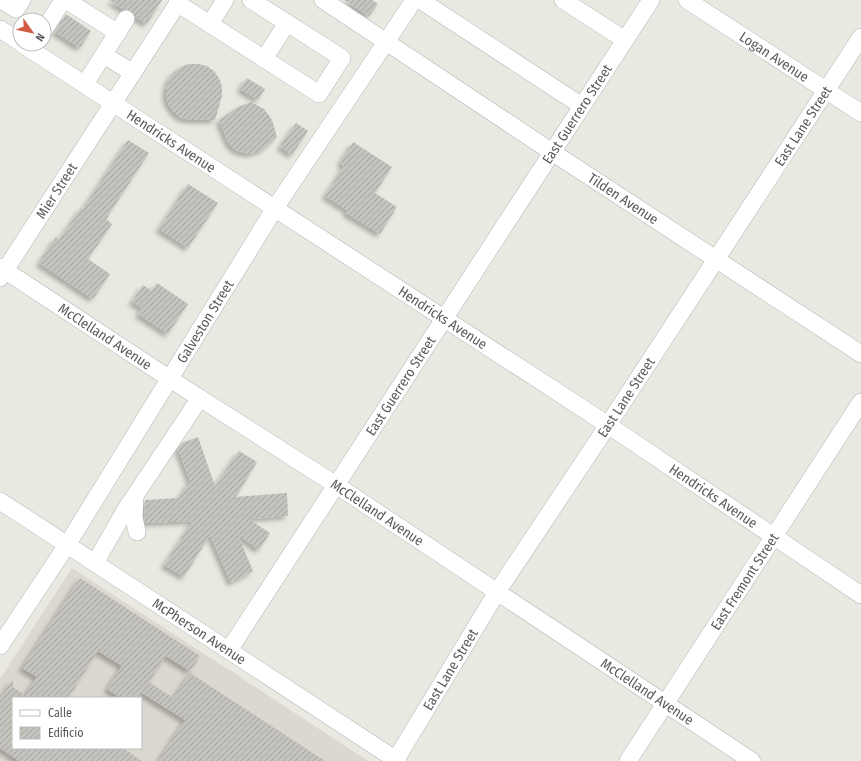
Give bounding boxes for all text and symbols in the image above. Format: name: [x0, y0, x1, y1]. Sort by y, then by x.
north arrow: [12, 12, 52, 52]
street label: Logan Avenue: [736, 28, 812, 86]
text: N: [33, 31, 47, 43]
street label: East Guerrero Street: [539, 61, 616, 167]
street label: East Lane Street: [771, 83, 836, 169]
street label: Hendricks Avenue: [123, 106, 219, 177]
street label: Mier Street: [33, 160, 81, 222]
street label: Tilden Avenue: [584, 170, 662, 228]
street label: Galveston Street: [173, 277, 238, 366]
street label: Hendricks Avenue: [395, 283, 490, 353]
street label: McClelland Avenue: [55, 300, 155, 374]
street label: East Guerrero Street: [362, 333, 440, 439]
street label: East Lane Street: [594, 354, 659, 441]
street label: Hendricks Avenue: [666, 461, 761, 532]
street label: McClelland Avenue: [327, 476, 427, 550]
street label: East Fremont Street: [707, 530, 783, 633]
street label: McPherson Avenue: [149, 595, 249, 668]
street label: East Lane Street: [420, 625, 482, 713]
street label: McClelland Avenue: [597, 655, 697, 729]
legend: [12, 697, 142, 749]
text: Calle: [48, 706, 72, 720]
text: Edificio: [48, 726, 84, 740]

